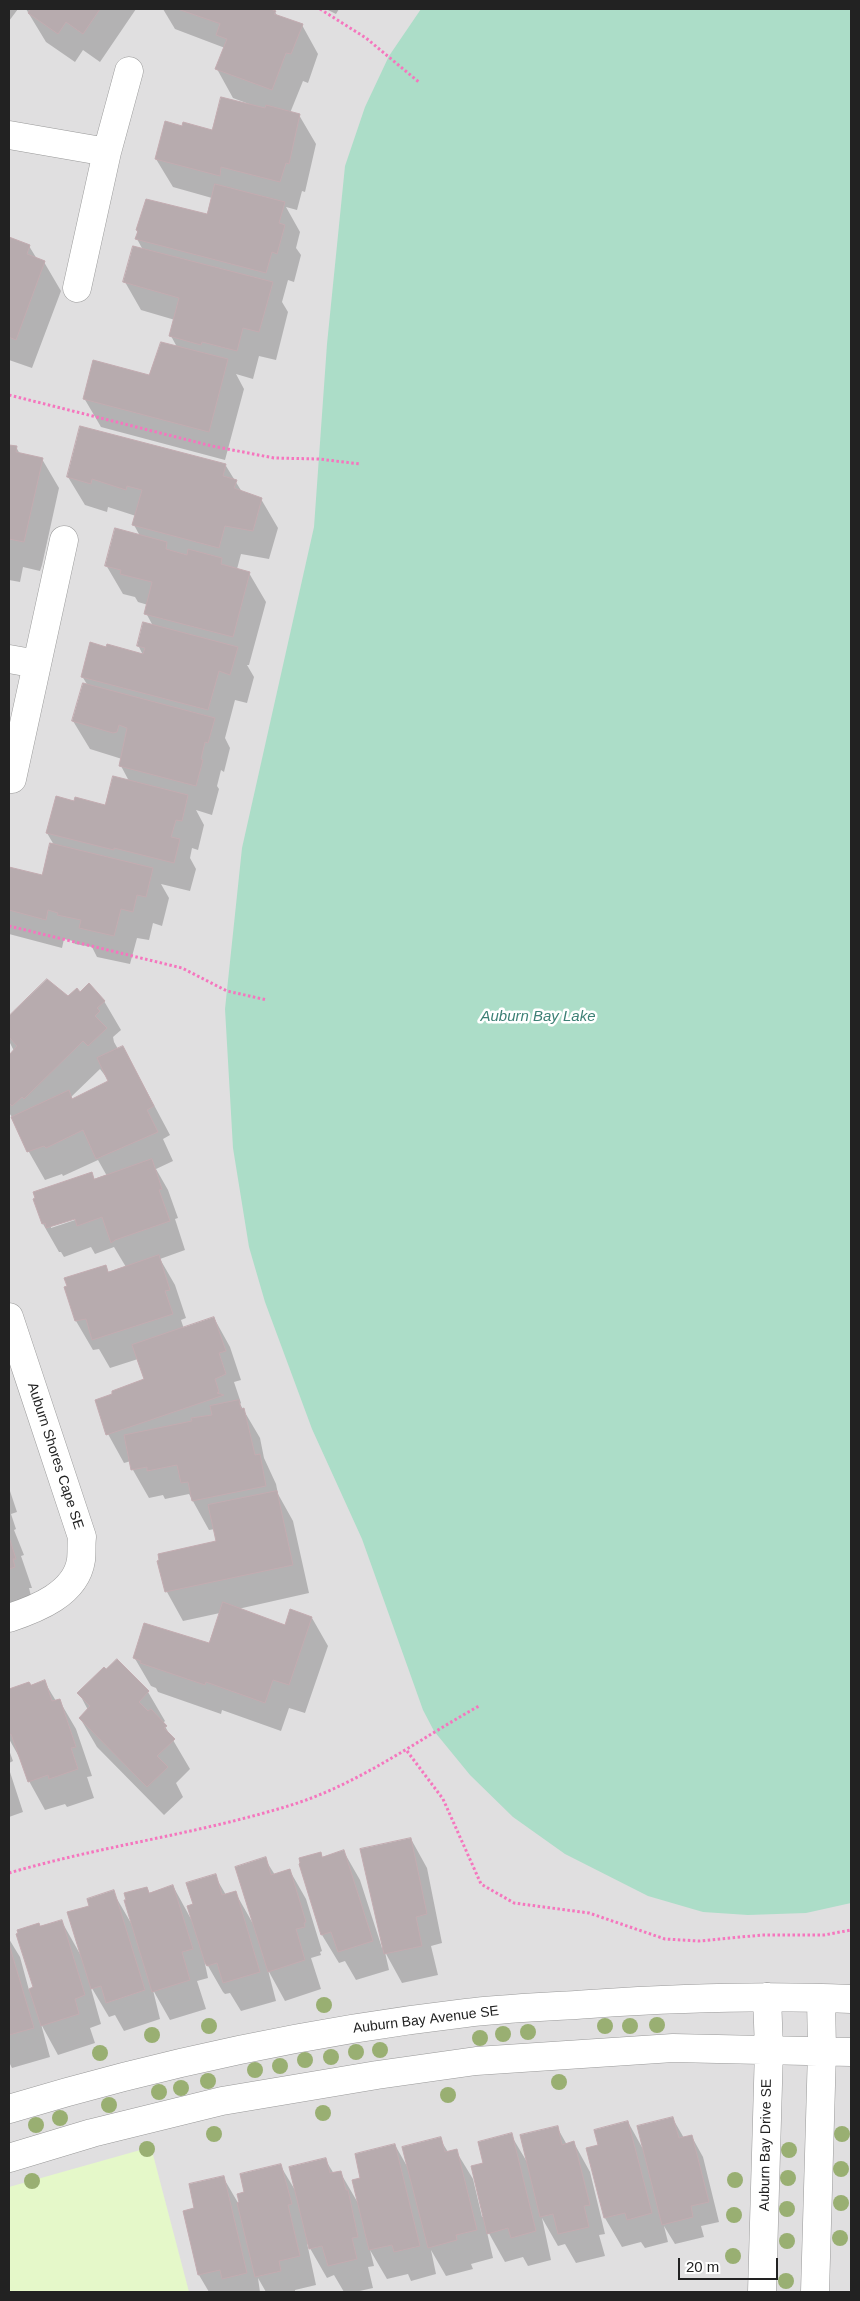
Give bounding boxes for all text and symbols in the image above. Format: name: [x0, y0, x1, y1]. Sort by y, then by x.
water label: Auburn Bay Lake: [480, 1008, 596, 1026]
street label: Auburn Shores Cape SE: [23, 1380, 87, 1532]
street label: Auburn Bay Avenue SE: [352, 2003, 500, 2037]
street label: Auburn Bay Drive SE: [756, 2079, 776, 2211]
scale bar: [680, 2248, 780, 2280]
text: 20 m: [686, 2258, 719, 2275]

